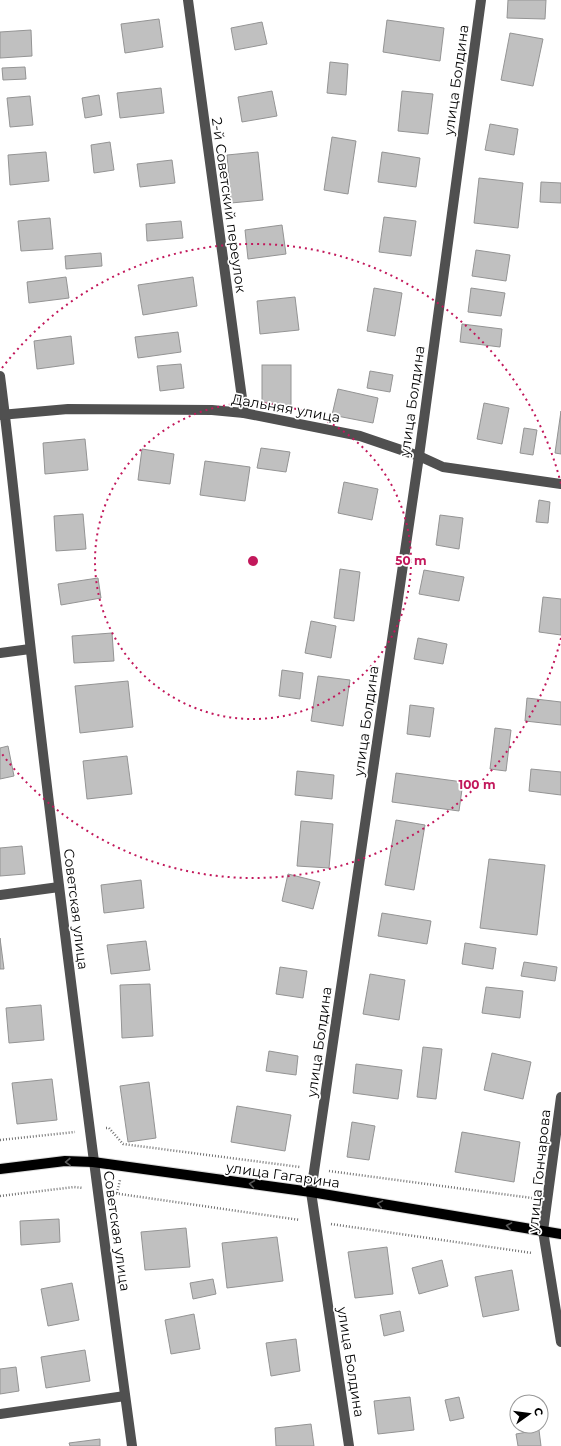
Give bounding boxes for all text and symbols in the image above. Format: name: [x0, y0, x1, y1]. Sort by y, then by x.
street label: улица Болдина: [439, 23, 473, 138]
street label: 2-й Советский переулок: [208, 116, 250, 294]
street label: улица Болдина: [395, 344, 429, 459]
street label: Дальняя улица: [230, 390, 342, 426]
text: 50 m: [395, 553, 427, 568]
centre of rings: [246, 554, 260, 568]
street label: улица Болдина: [349, 664, 383, 779]
text: 100 m: [459, 777, 495, 792]
street label: Советская улица: [60, 848, 92, 970]
street label: улица Болдина: [302, 985, 336, 1100]
street label: улица Гончарова: [523, 1108, 554, 1234]
one-way arrow: [65, 1157, 71, 1166]
street label: улица Гагарина: [224, 1158, 341, 1192]
street label: Советская улица: [100, 1170, 134, 1292]
one-way arrow: [249, 1180, 255, 1189]
one-way arrow: [377, 1200, 384, 1209]
one-way arrow: [506, 1222, 512, 1230]
street label: улица Болдина: [333, 1304, 369, 1419]
north arrow: [509, 1394, 549, 1434]
text: С: [531, 1406, 546, 1417]

